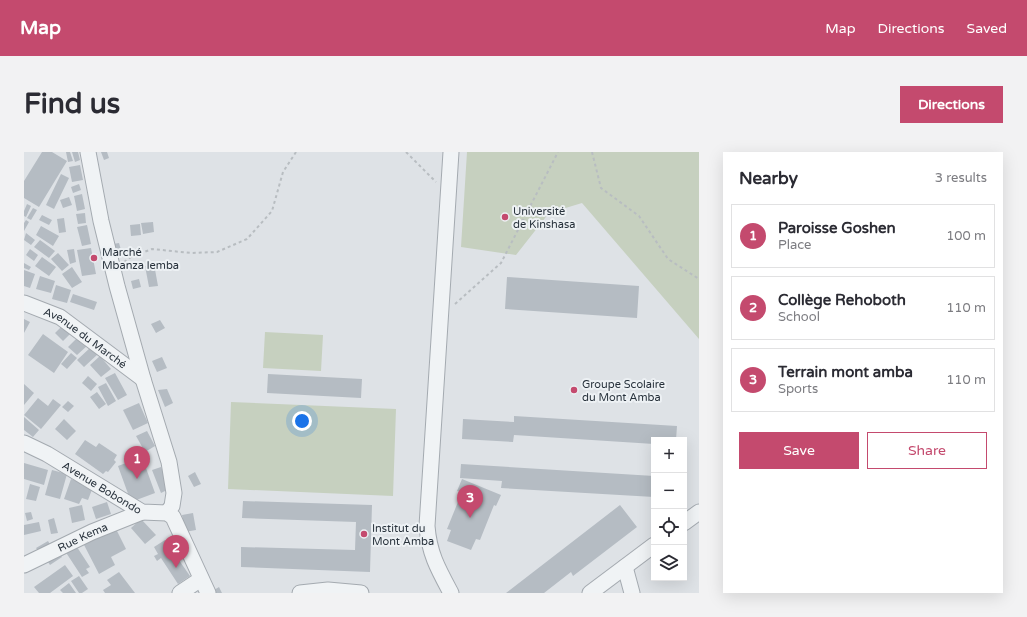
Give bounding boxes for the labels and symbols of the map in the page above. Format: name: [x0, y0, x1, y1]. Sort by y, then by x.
place label: Université de Kinshasa: [513, 205, 575, 231]
marker: Université de Kinshasa: [500, 212, 510, 222]
place label: Marché Mbanza lemba: [102, 246, 179, 272]
marker: Marché Mbanza lemba: [89, 253, 99, 263]
street label: Avenue du Marché: [42, 305, 129, 371]
place label: Groupe Scolaire du Mont Amba: [582, 378, 665, 404]
marker: Groupe Scolaire du Mont Amba: [569, 385, 579, 395]
your location: [292, 411, 312, 431]
pin: 1: [124, 446, 150, 479]
street label: Avenue Bobondo: [60, 459, 144, 517]
pin: 3: [457, 485, 483, 518]
street label: Rue Kema: [56, 520, 110, 555]
place label: Institut du Mont Amba: [372, 522, 434, 548]
marker: Institut du Mont Amba: [359, 529, 369, 539]
pin: 2: [163, 535, 189, 568]

